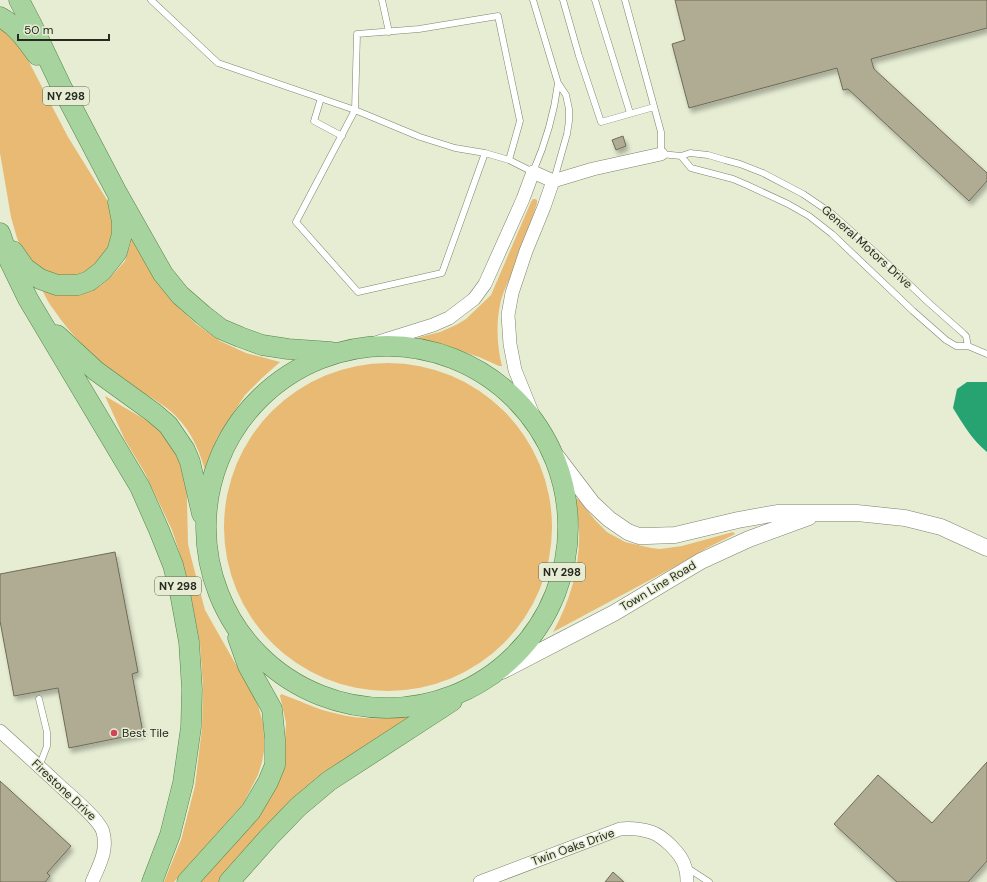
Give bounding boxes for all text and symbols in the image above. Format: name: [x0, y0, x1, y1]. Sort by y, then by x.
scale bar: [18, 16, 109, 42]
text: 50 m: [24, 22, 53, 38]
road number: NY 298: [43, 87, 89, 105]
street label: General Motors Drive: [818, 202, 916, 292]
street label: Town Line Road: [617, 557, 699, 615]
road number: NY 298: [539, 563, 585, 581]
road number: NY 298: [155, 577, 201, 595]
place label: Best Tile: [122, 725, 169, 741]
marker: Best Tile: [109, 728, 119, 738]
street label: Firestone Drive: [28, 756, 100, 824]
street label: Twin Oaks Drive: [529, 824, 617, 869]

